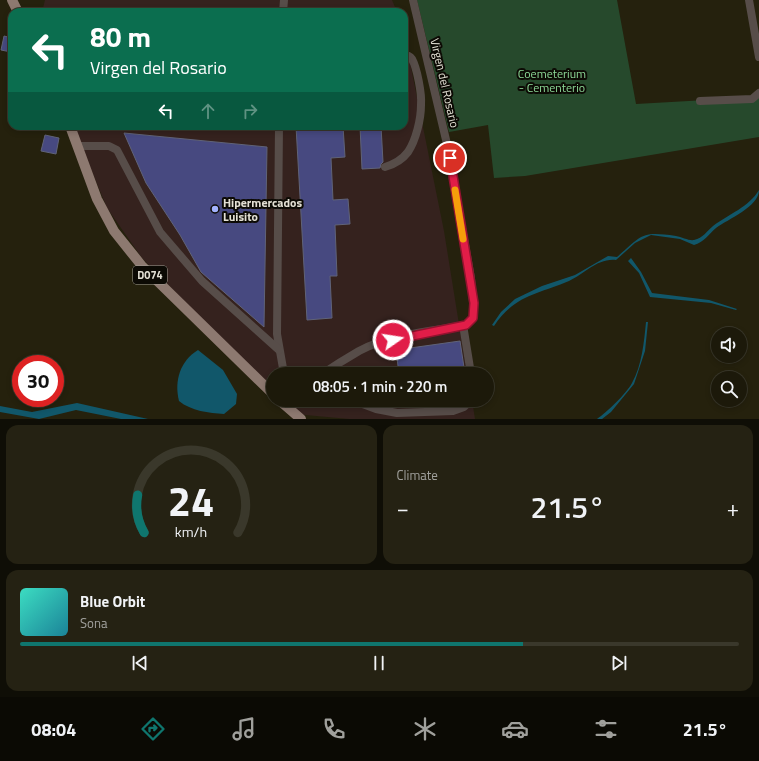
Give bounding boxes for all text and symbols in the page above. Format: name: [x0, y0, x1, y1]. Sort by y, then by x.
text: 80 m: [90, 15, 151, 58]
icon: left: [24, 24, 76, 76]
street label: Virgen del Rosario: [425, 36, 465, 130]
text: Virgen del Rosario: [90, 54, 227, 81]
park label: Coemeterium - Cementerio: [518, 64, 586, 97]
icon: left: [155, 100, 177, 122]
icon: ahead: [197, 100, 219, 122]
icon: right: [239, 100, 261, 122]
pin: [433, 141, 467, 175]
icon: arrive: [439, 147, 461, 169]
place label: Hipermercados Luisito: [223, 193, 302, 226]
marker: Hipermercados Luisito: [210, 204, 220, 214]
road number: D074: [133, 266, 167, 284]
position arrow: [372, 319, 414, 361]
map controls: [711, 327, 747, 407]
button: sound: [711, 327, 747, 363]
speed limit sign: 30: [12, 355, 64, 407]
button: search: [711, 371, 747, 407]
text: 08:05 · 1 min · 220 m: [313, 375, 447, 398]
text: Climate: [397, 465, 438, 485]
text: 24: [168, 468, 215, 531]
text: 21.5°: [531, 484, 605, 530]
text: −: [397, 491, 409, 525]
text: +: [727, 491, 739, 525]
text: km/h: [175, 520, 207, 542]
text: Blue Orbit: [80, 590, 145, 613]
text: Sona: [80, 613, 107, 633]
icon: previous: [129, 652, 151, 674]
icon: pause: [368, 652, 390, 674]
icon: next: [608, 652, 630, 674]
icon: directions: [139, 715, 167, 743]
icon: music: [230, 715, 258, 743]
icon: phone: [320, 715, 348, 743]
icon: climate: [411, 715, 439, 743]
icon: car: [501, 715, 529, 743]
icon: filters: [592, 715, 620, 743]
text: 08:04: [31, 716, 76, 743]
text: 21.5°: [683, 716, 728, 743]

